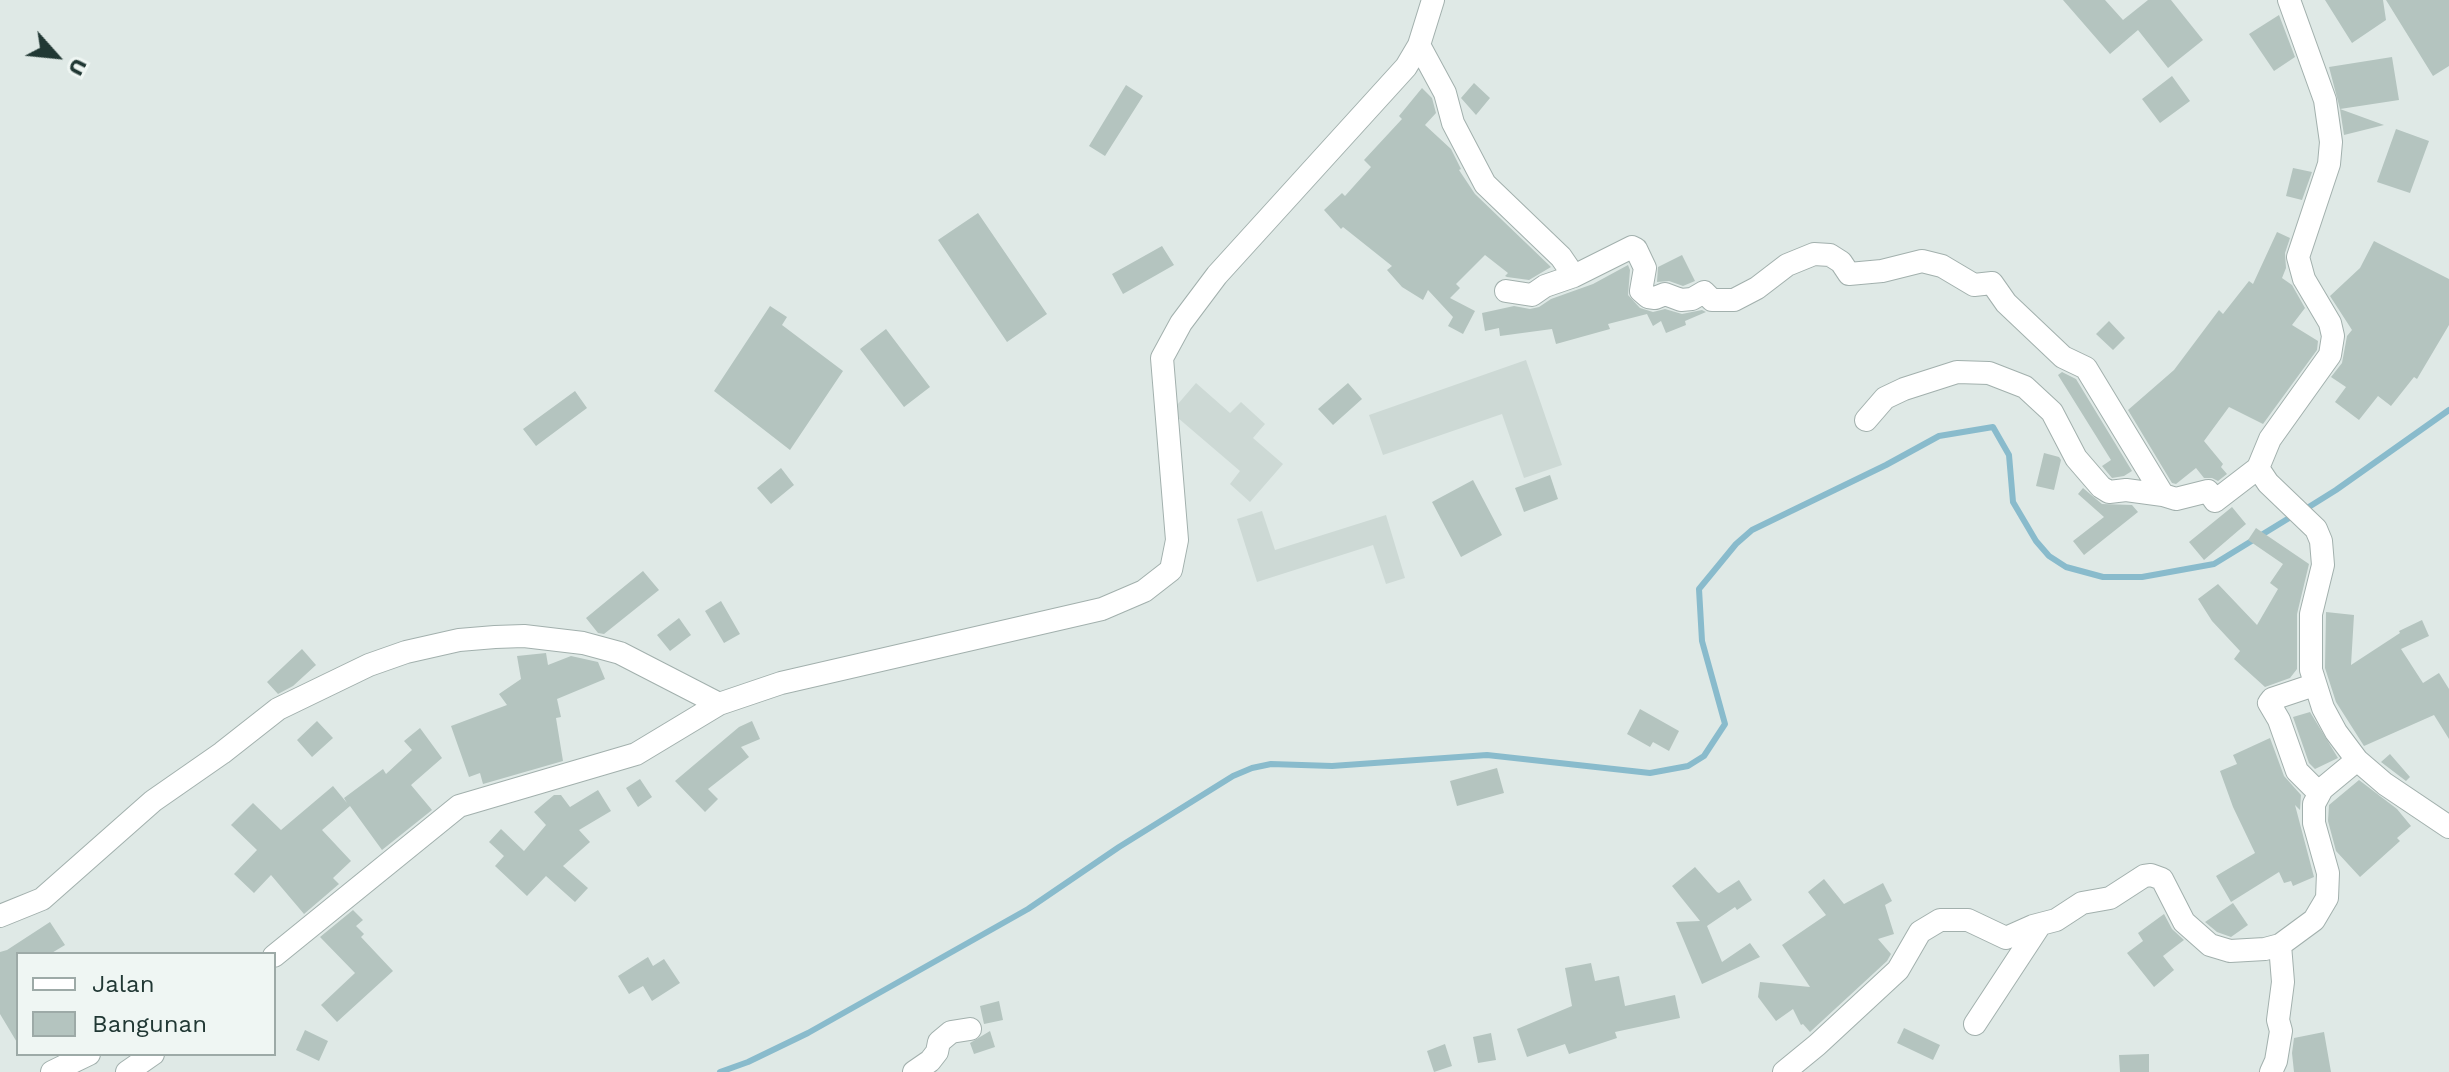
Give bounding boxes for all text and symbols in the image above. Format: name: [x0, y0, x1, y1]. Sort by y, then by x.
north arrow: [16, 16, 96, 96]
text: U: [63, 54, 93, 80]
legend: [16, 952, 276, 1056]
text: Jalan: [92, 970, 155, 998]
text: Bangunan: [92, 1010, 207, 1038]

